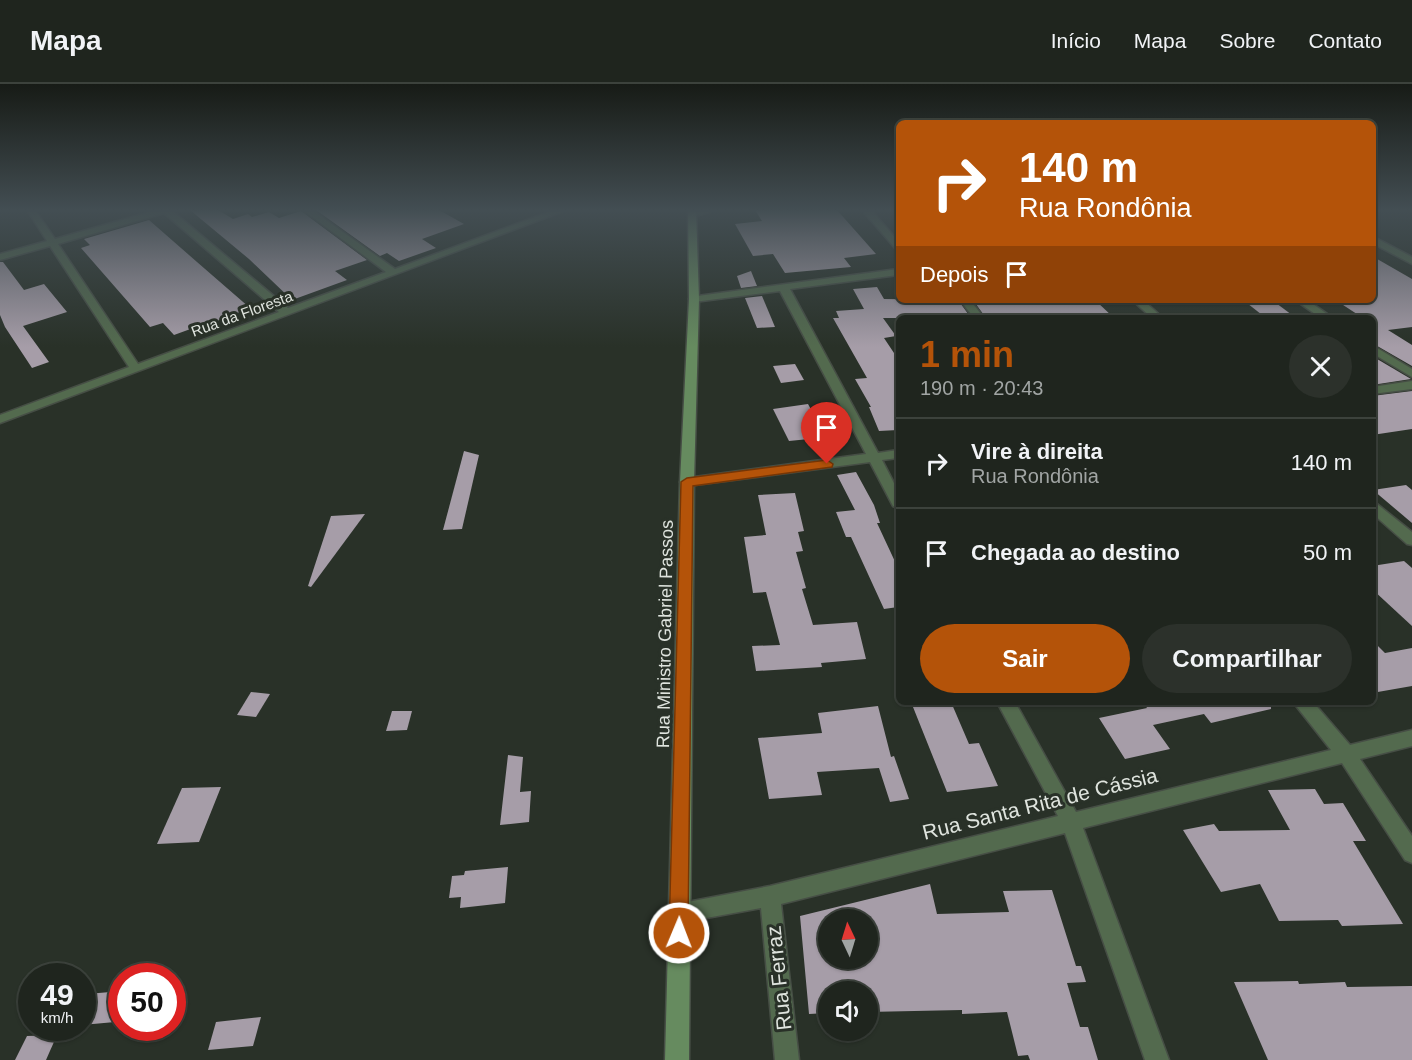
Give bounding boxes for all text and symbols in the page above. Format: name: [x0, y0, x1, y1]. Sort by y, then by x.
text: Mapa: [30, 25, 102, 56]
text: Início: [1051, 29, 1101, 52]
text: Mapa: [1134, 29, 1186, 52]
text: Sobre: [1219, 29, 1275, 52]
text: Contato: [1308, 29, 1382, 52]
icon: right: [920, 144, 998, 222]
text: 140 m: [1019, 144, 1138, 191]
text: Rua Rondônia: [1019, 193, 1192, 223]
icon: arrive: [1000, 258, 1033, 291]
text: Depois: [920, 262, 988, 287]
street label: Rua da Floresta: [189, 287, 295, 340]
text: 1 min: [920, 334, 1014, 375]
button: close: [1289, 335, 1352, 398]
text: 190 m · 20:43: [920, 377, 1043, 399]
pin: [801, 402, 852, 464]
icon: arrive: [810, 411, 843, 444]
text: Vire à direita: [971, 439, 1103, 464]
icon: right: [920, 447, 953, 480]
text: 140 m: [1291, 450, 1352, 475]
text: Rua Rondônia: [971, 465, 1099, 487]
street label: Rua Ministro Gabriel Passos: [653, 520, 677, 748]
icon: arrive: [920, 537, 953, 570]
text: Chegada ao destino: [971, 540, 1180, 565]
text: 50 m: [1303, 540, 1352, 565]
button: Sair: [920, 624, 1130, 693]
button: Compartilhar: [1142, 624, 1352, 693]
street label: Rua Santa Rita de Cássia: [920, 763, 1160, 844]
position arrow: [647, 901, 711, 965]
north arrow: [818, 909, 878, 969]
map controls: [818, 909, 878, 1041]
street label: Rua Ferraz: [762, 925, 795, 1031]
speed limit sign: 50: [108, 963, 186, 1041]
text: 49: [40, 978, 74, 1011]
button: sound: [818, 981, 878, 1041]
text: km/h: [41, 1009, 73, 1026]

